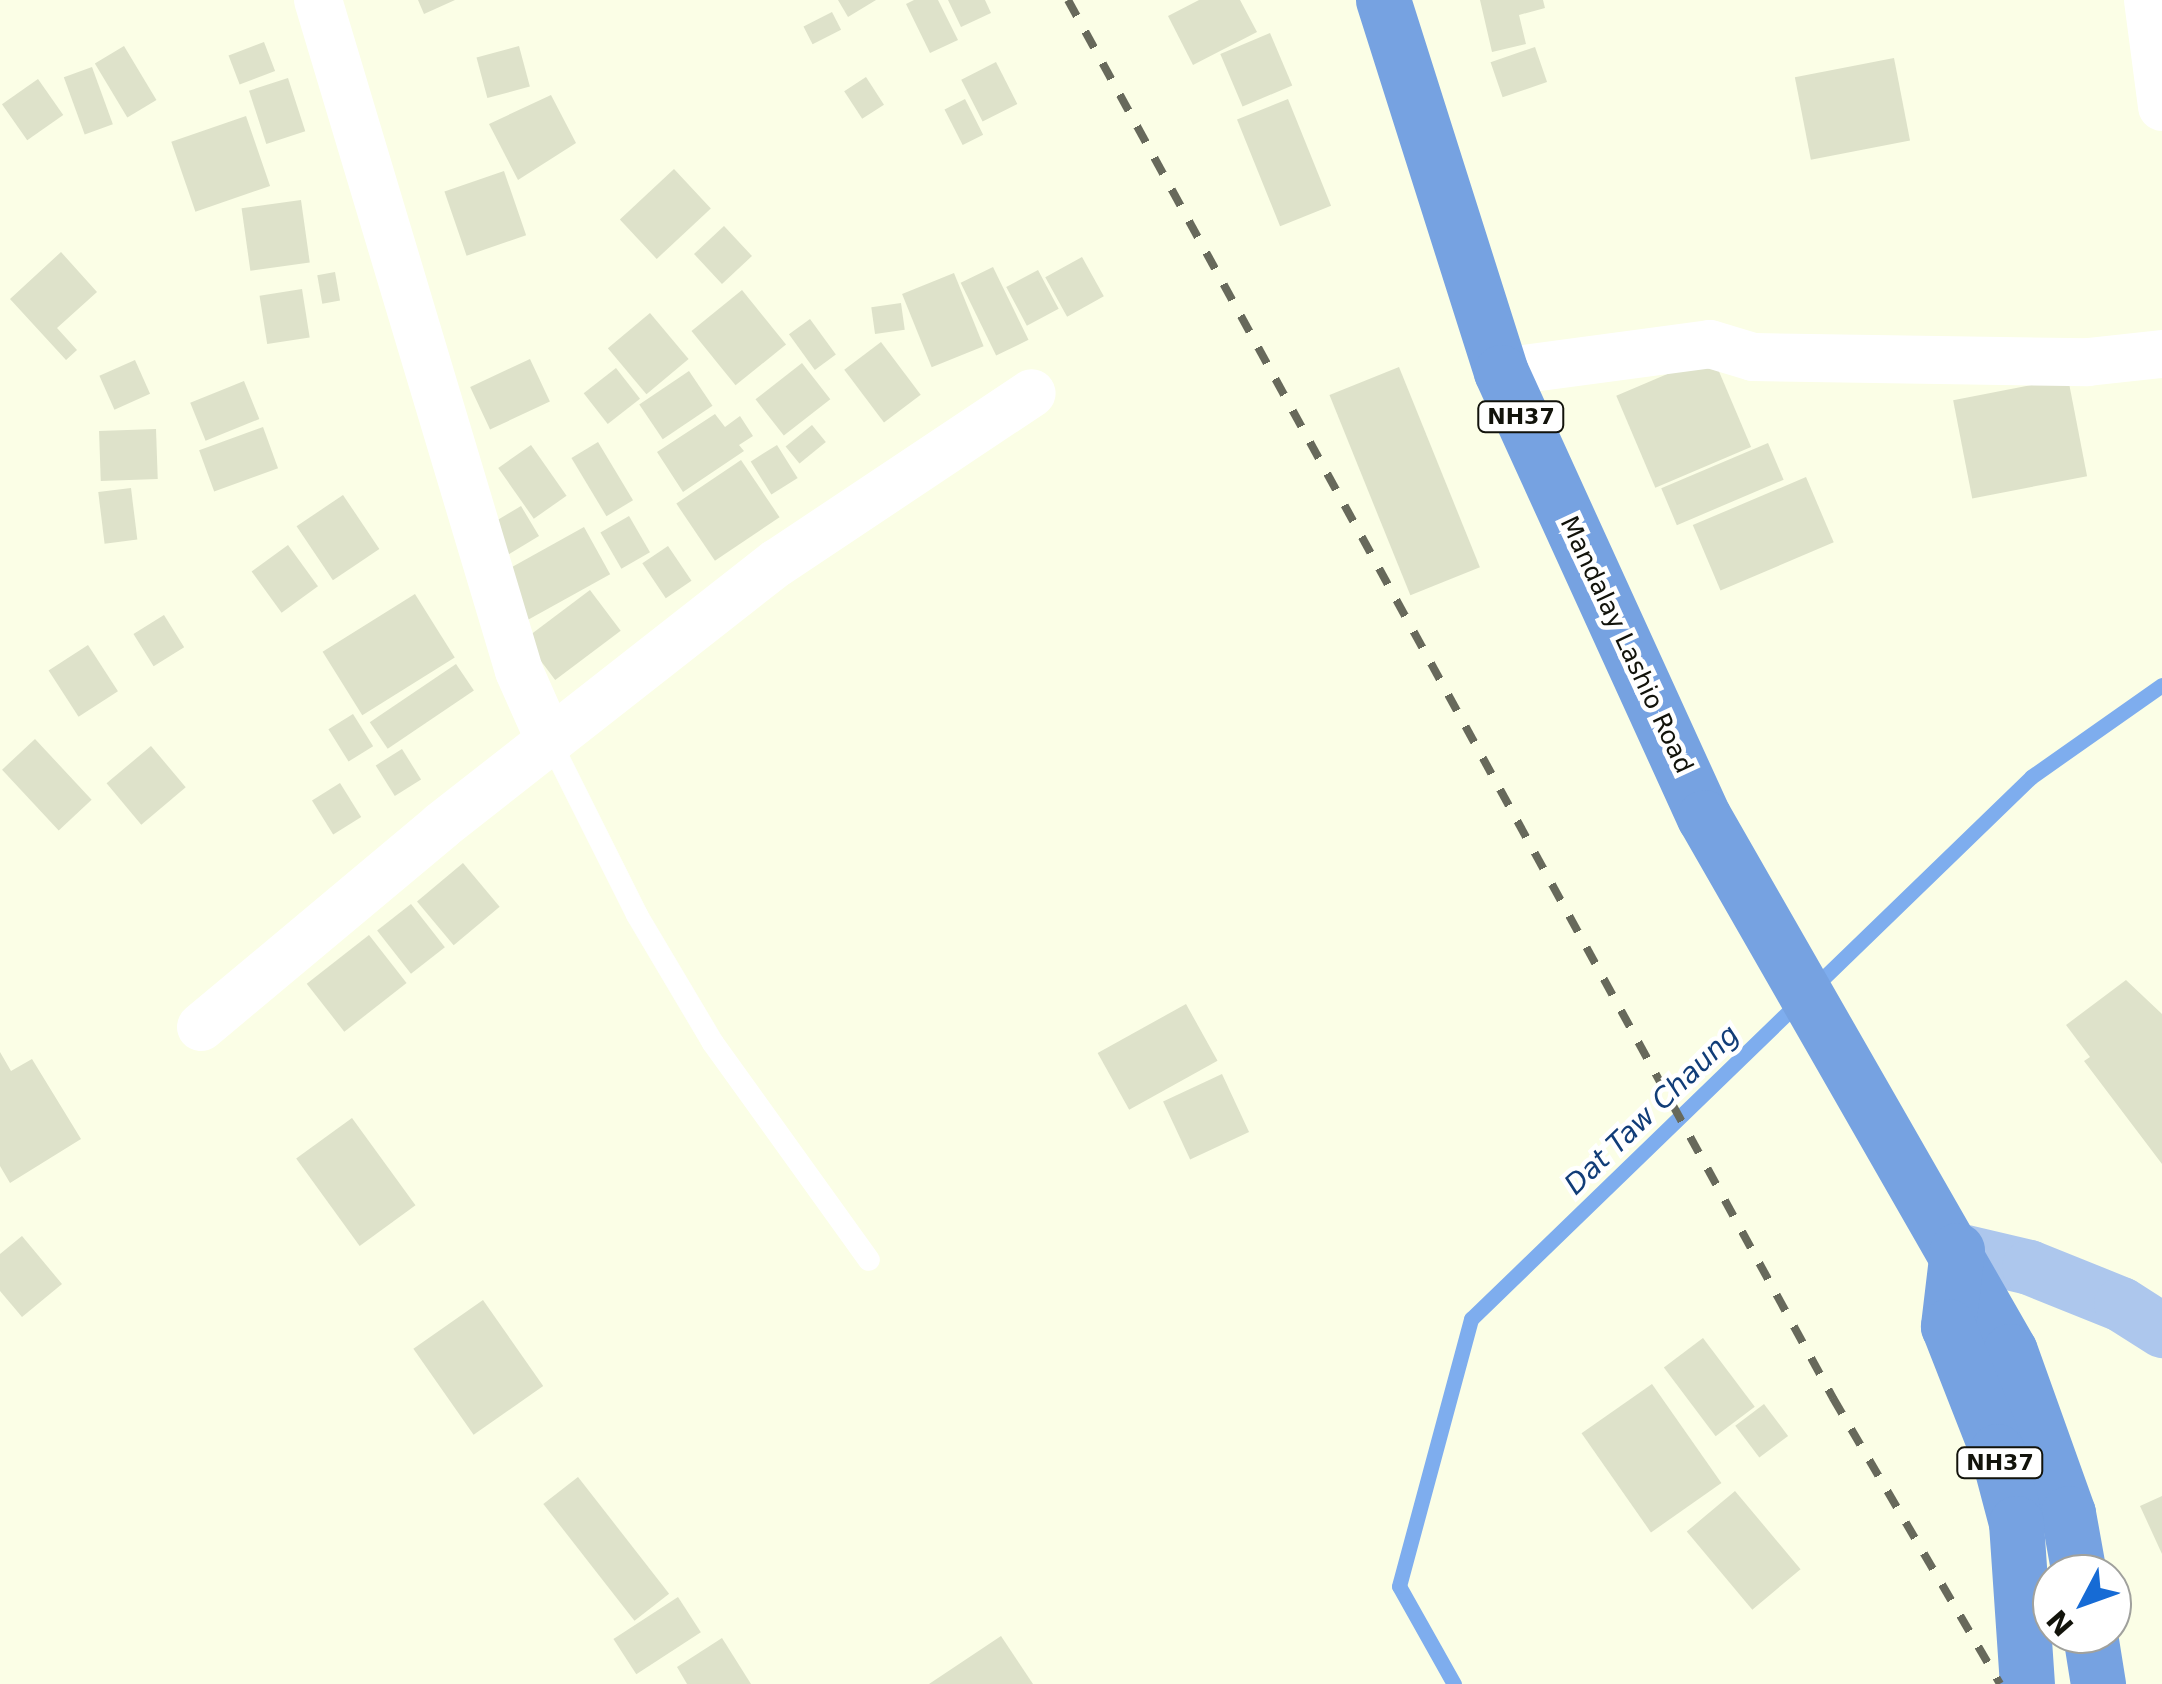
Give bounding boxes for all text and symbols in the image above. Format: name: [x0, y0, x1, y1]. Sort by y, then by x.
road number: NH37: [1476, 400, 1566, 434]
street label: Mandalay Lashio Road: [1553, 512, 1699, 778]
water label: Dat Taw Chaung: [1558, 1018, 1746, 1202]
road number: NH37: [1955, 1446, 2045, 1480]
north arrow: [2032, 1554, 2132, 1654]
text: N: [2040, 1603, 2081, 1642]

